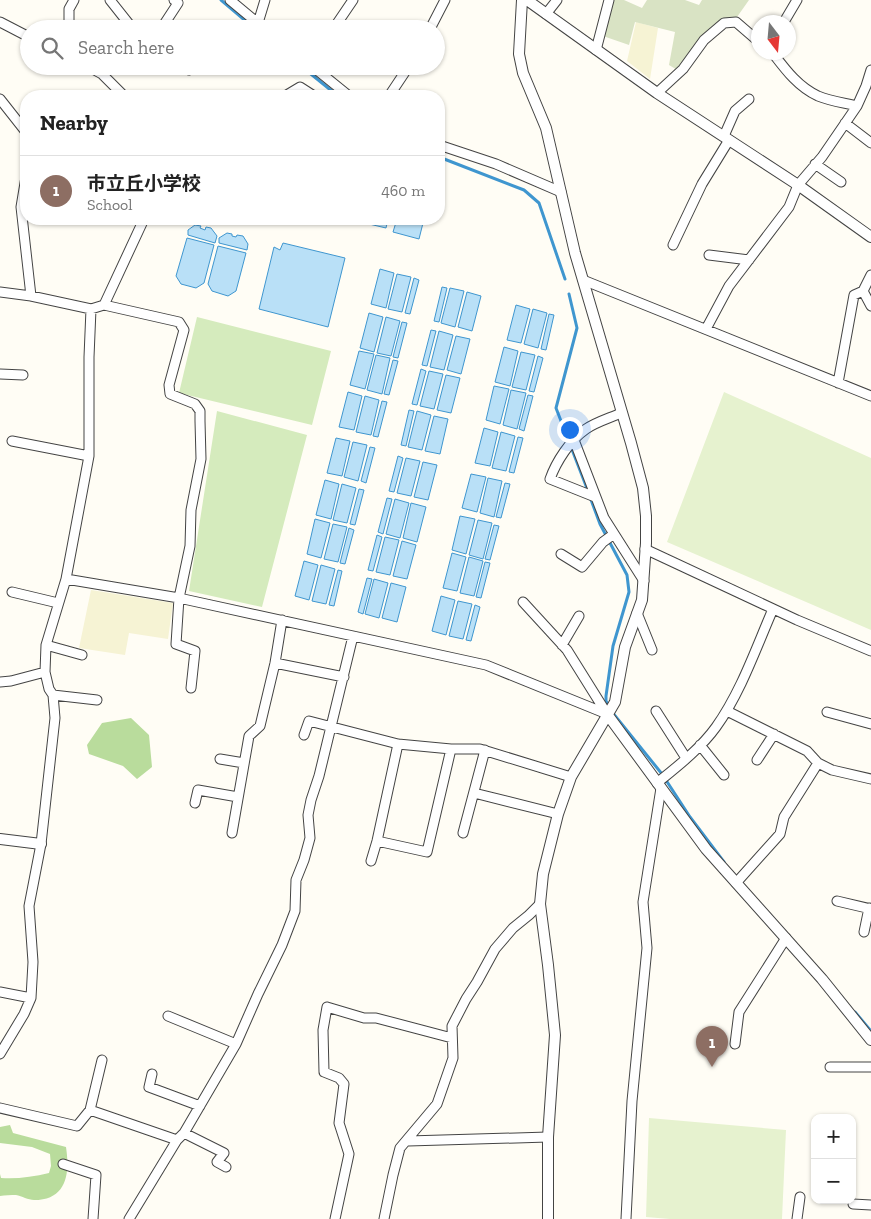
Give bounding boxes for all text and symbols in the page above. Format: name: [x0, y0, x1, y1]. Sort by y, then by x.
north arrow: [751, 15, 796, 60]
search box: [20, 20, 445, 75]
icon: search: [38, 34, 66, 62]
text: Search here: [78, 36, 174, 59]
text: Nearby: [40, 110, 108, 135]
text: 市立丘小学校: [87, 172, 201, 195]
text: 1: [53, 181, 59, 200]
text: 460 m: [381, 181, 425, 200]
text: School: [87, 195, 133, 214]
your location: [557, 417, 583, 443]
pin: 1: [696, 1026, 728, 1067]
map controls: [811, 1114, 856, 1204]
button: +: [811, 1114, 856, 1159]
button: −: [811, 1159, 856, 1204]

